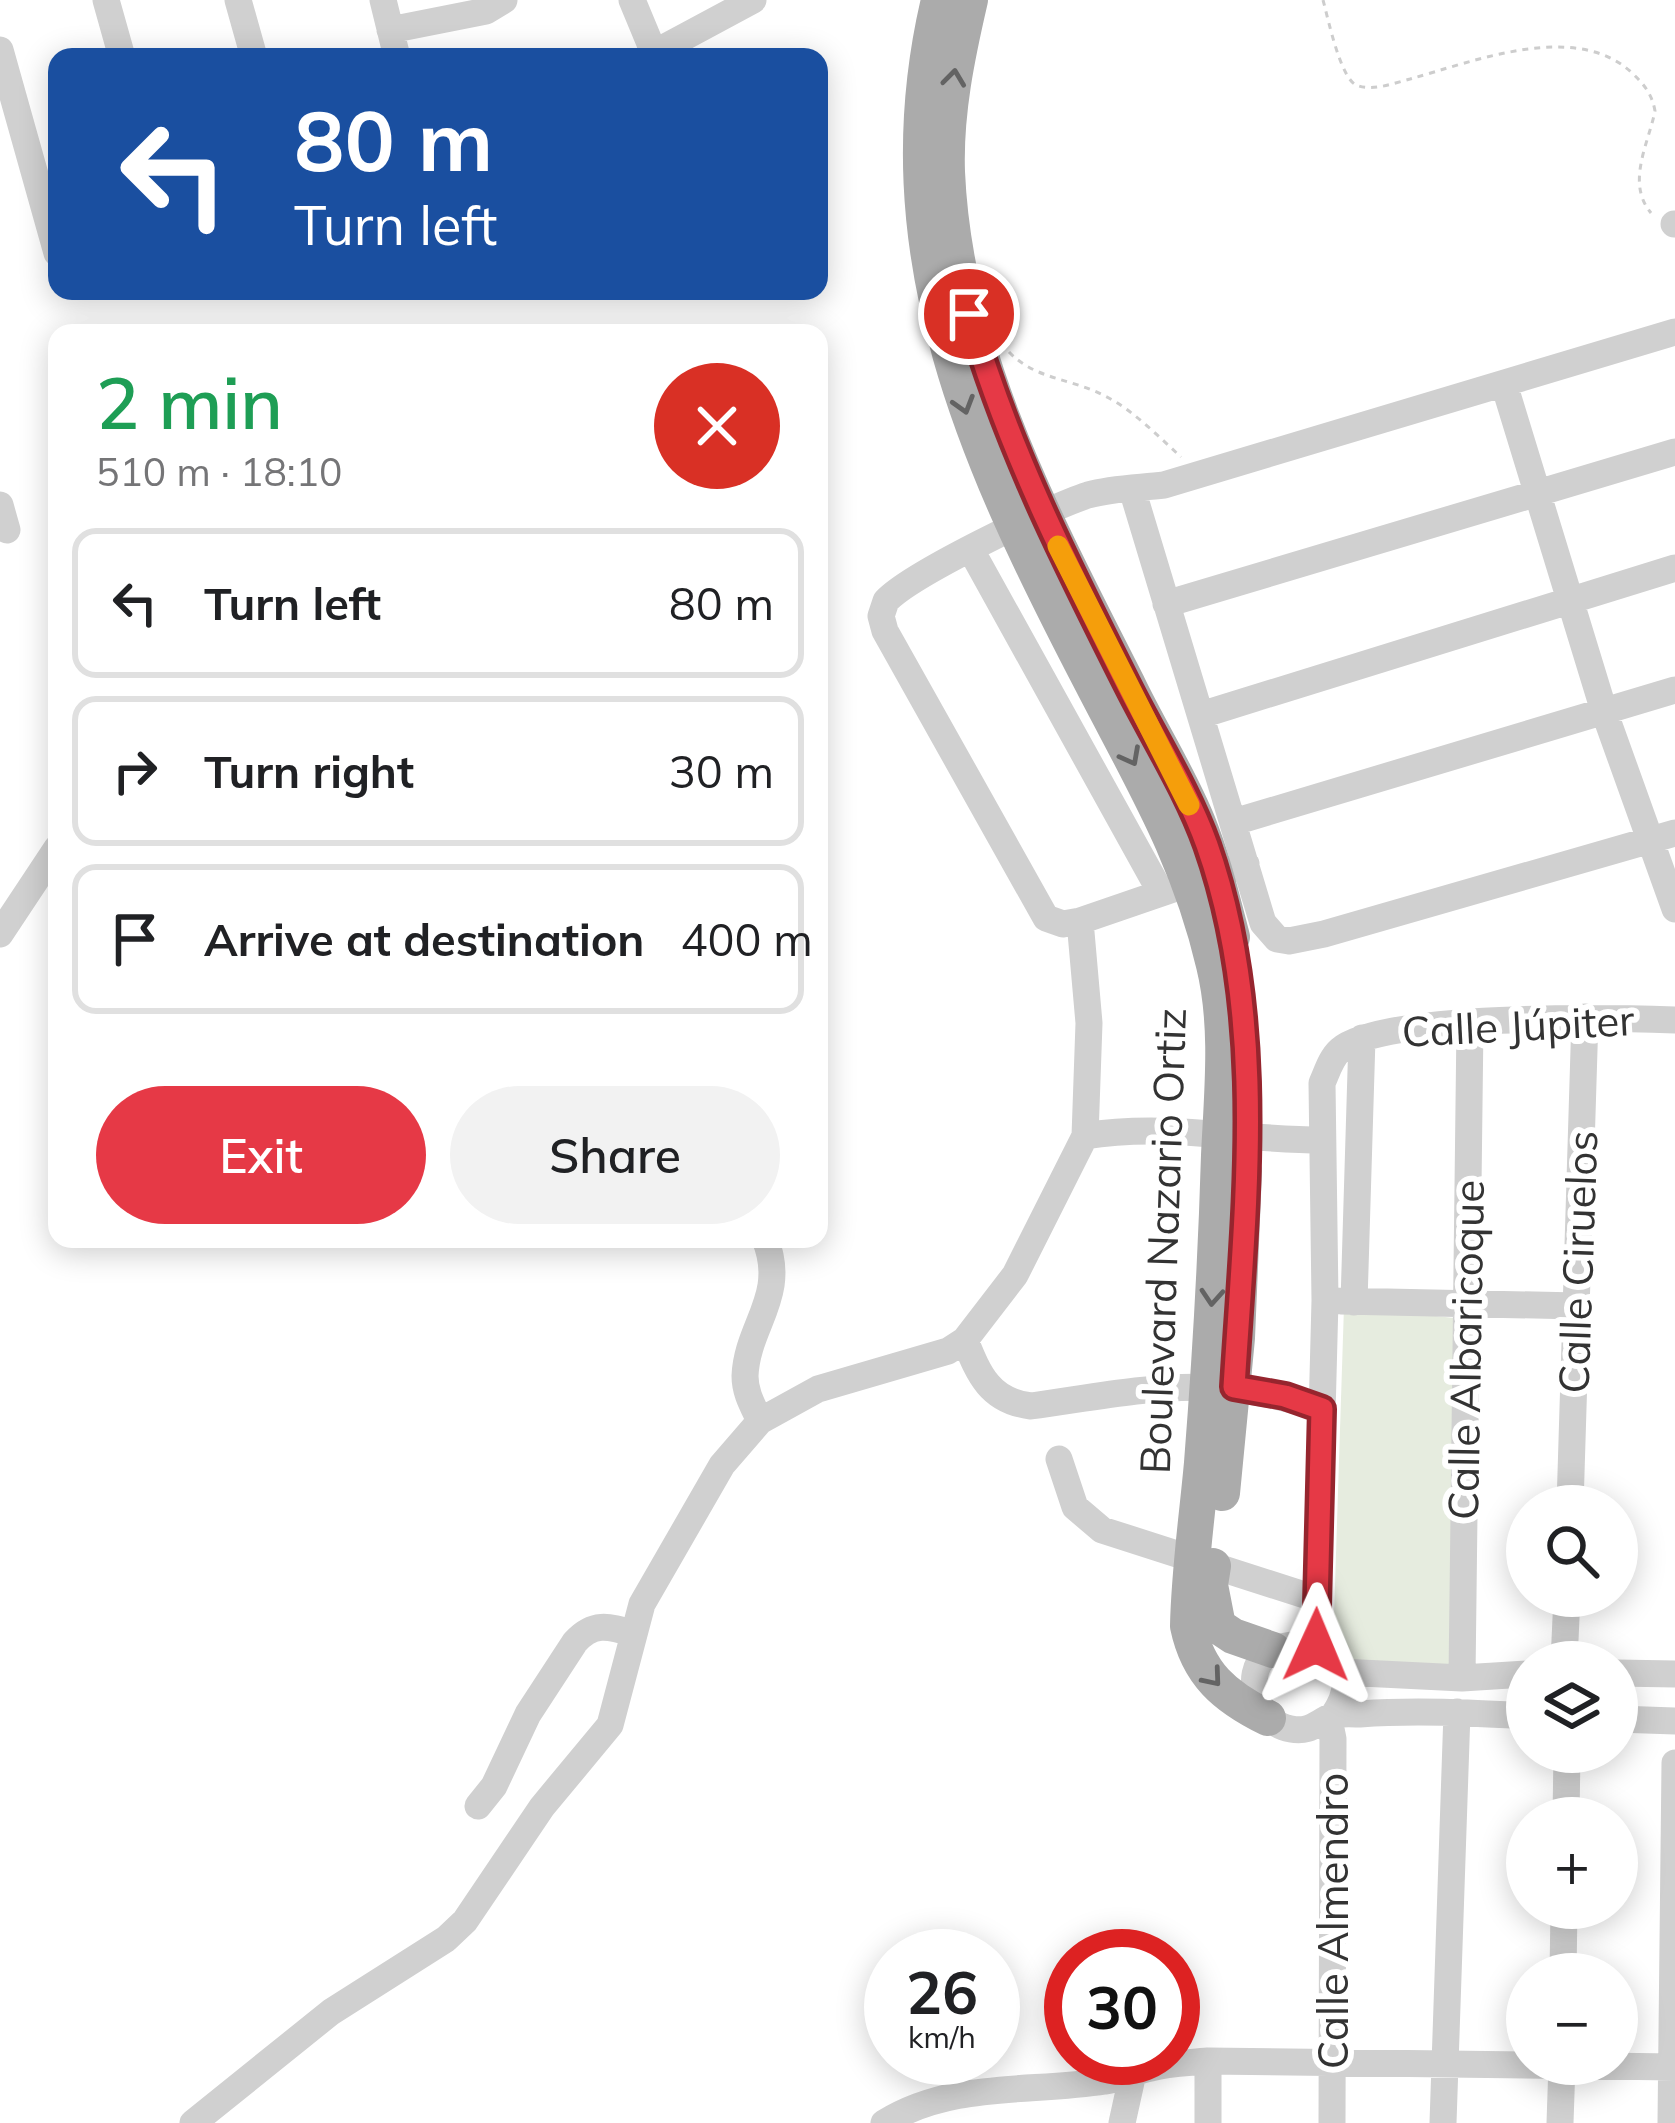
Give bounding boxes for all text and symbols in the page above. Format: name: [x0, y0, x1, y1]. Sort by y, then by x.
one-way arrow: [940, 68, 966, 87]
text: 80 m: [294, 87, 493, 192]
icon: left: [96, 96, 252, 252]
text: Turn left: [294, 191, 497, 259]
pin: [918, 263, 1020, 365]
icon: arrive: [936, 281, 1002, 347]
text: 2 min: [96, 357, 283, 447]
button: close: [654, 363, 780, 489]
one-way arrow: [949, 394, 974, 415]
text: 510 m · 18:10: [96, 447, 342, 496]
icon: left: [102, 570, 168, 636]
text: Turn left: [204, 575, 381, 631]
text: 80 m: [669, 575, 774, 631]
icon: right: [102, 738, 168, 804]
text: Turn right: [204, 743, 414, 799]
text: 30 m: [669, 743, 774, 799]
one-way arrow: [1117, 744, 1140, 765]
icon: arrive: [102, 906, 168, 972]
text: Arrive at destination: [204, 911, 644, 967]
text: 400 m: [680, 911, 813, 967]
street label: Calle Júpiter: [1400, 993, 1636, 1058]
street label: Boulevard Nazario Ortiz: [1128, 1007, 1197, 1475]
button: Exit: [96, 1086, 426, 1224]
button: Share: [450, 1086, 780, 1224]
street label: Calle Ciruelos: [1546, 1130, 1609, 1394]
street label: Calle Albaricoque: [1436, 1179, 1495, 1521]
one-way arrow: [1199, 1288, 1225, 1307]
map controls: [1506, 1485, 1638, 2085]
button: search: [1506, 1485, 1638, 1617]
position arrow: [1253, 1582, 1379, 1708]
button: layers: [1506, 1641, 1638, 1773]
one-way arrow: [1199, 1664, 1220, 1686]
street label: Calle Almendro: [1306, 1773, 1359, 2069]
button: +: [1506, 1797, 1638, 1929]
speed limit sign: 30: [1044, 1929, 1200, 2085]
button: −: [1506, 1953, 1638, 2085]
text: 26: [906, 1954, 978, 2029]
text: km/h: [908, 2018, 976, 2056]

